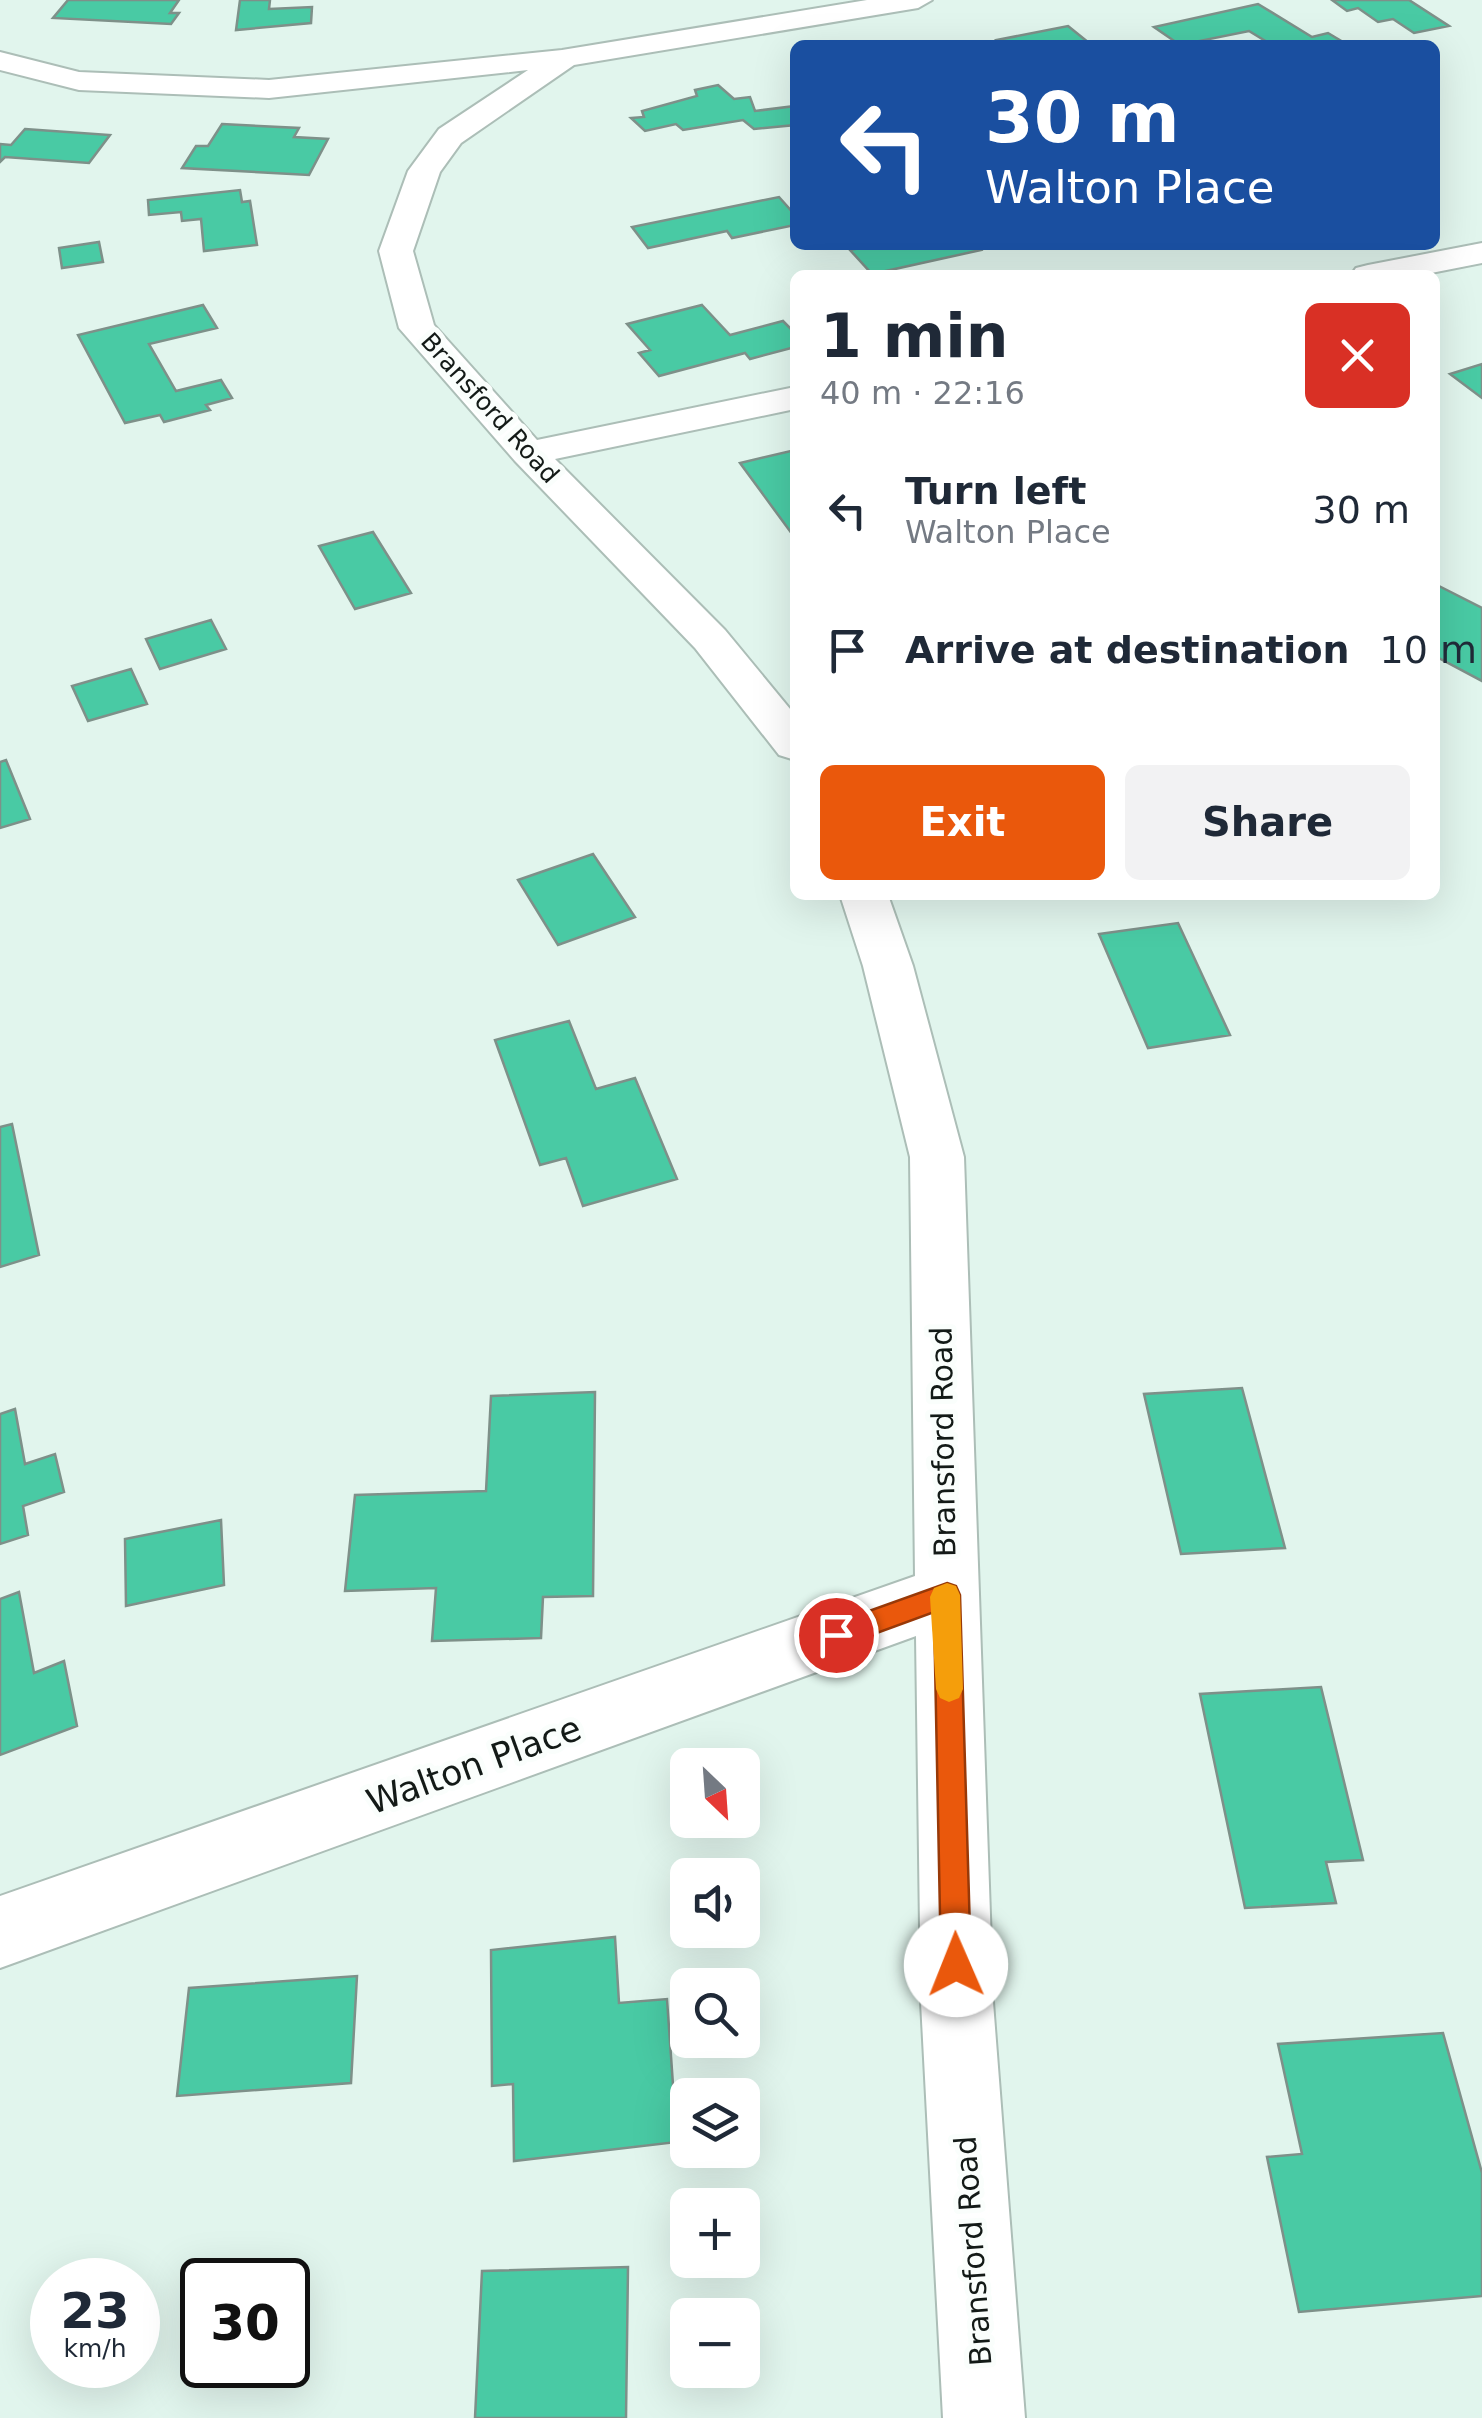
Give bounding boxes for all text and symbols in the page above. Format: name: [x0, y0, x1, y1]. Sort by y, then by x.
text: 30 m: [985, 77, 1180, 159]
icon: left: [820, 80, 950, 210]
text: Walton Place: [985, 161, 1274, 214]
text: 1 min: [820, 301, 1008, 371]
button: close: [1305, 303, 1410, 408]
street label: Bransford Road: [415, 327, 565, 489]
text: 40 m · 22:16: [820, 374, 1025, 412]
text: Turn left: [905, 469, 1086, 513]
icon: left: [820, 483, 875, 538]
text: 30 m: [1313, 488, 1410, 532]
text: Walton Place: [905, 513, 1111, 551]
icon: arrive: [820, 623, 875, 678]
text: Arrive at destination: [905, 628, 1350, 672]
text: 10 m: [1380, 628, 1477, 672]
button: Exit: [820, 765, 1105, 880]
button: Share: [1125, 765, 1410, 880]
street label: Bransford Road: [923, 1326, 963, 1558]
pin: [794, 1593, 879, 1678]
icon: arrive: [809, 1608, 864, 1663]
street label: Walton Place: [361, 1708, 587, 1822]
north arrow: [670, 1748, 760, 1838]
map controls: [670, 1748, 760, 2388]
button: sound: [670, 1858, 760, 1948]
position arrow: [904, 1913, 1008, 2017]
button: search: [670, 1968, 760, 2058]
button: layers: [670, 2078, 760, 2168]
street label: Bransford Road: [948, 2135, 998, 2367]
button: +: [670, 2188, 760, 2278]
speed limit sign: 30: [180, 2258, 310, 2388]
text: 23: [60, 2282, 130, 2340]
button: −: [670, 2298, 760, 2388]
text: km/h: [63, 2334, 127, 2363]

